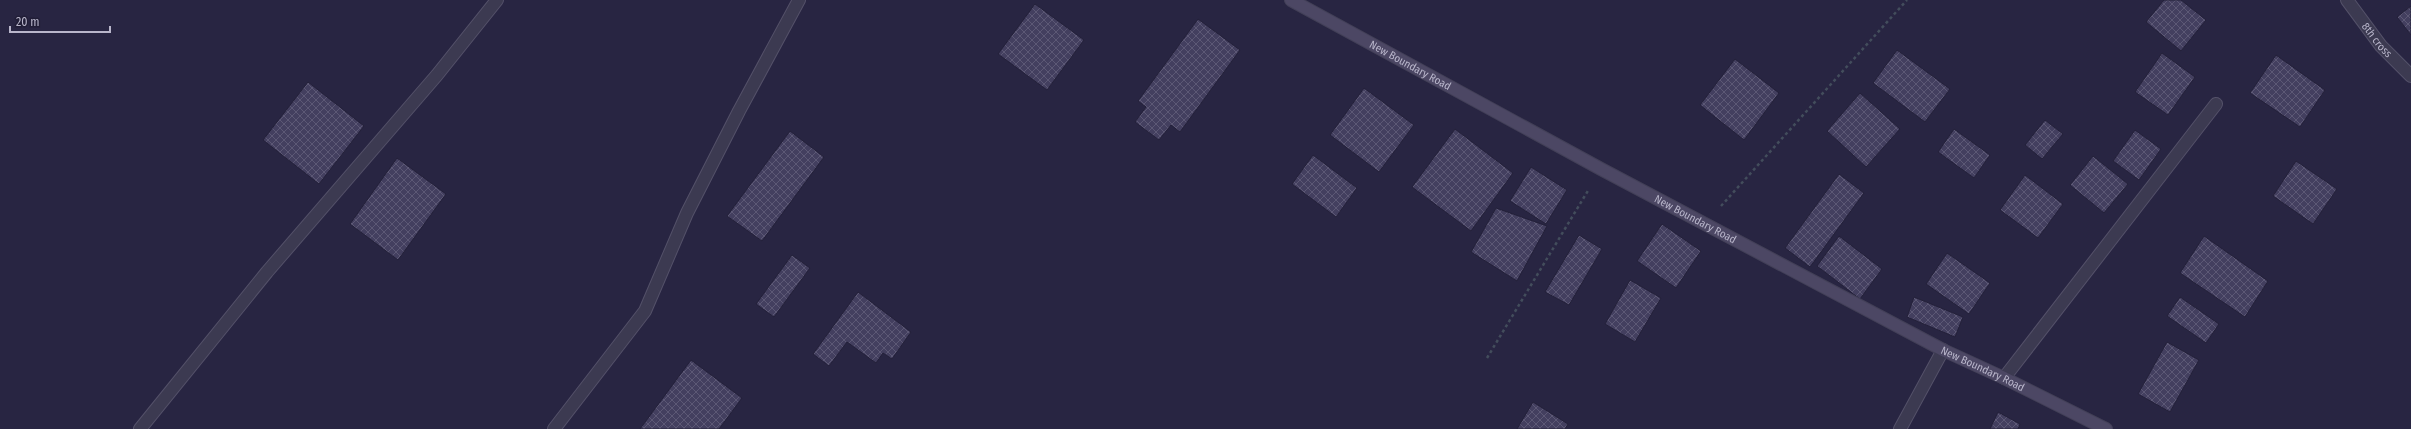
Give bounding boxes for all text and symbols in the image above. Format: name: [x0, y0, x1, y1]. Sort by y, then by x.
scale bar: [10, 8, 110, 34]
text: 20 m: [16, 15, 40, 29]
street label: 8th cross: [2359, 20, 2395, 60]
street label: New Boundary Road: [1367, 38, 1453, 93]
street label: New Boundary Road: [1652, 192, 1739, 246]
street label: New Boundary Road: [1939, 343, 2027, 394]

